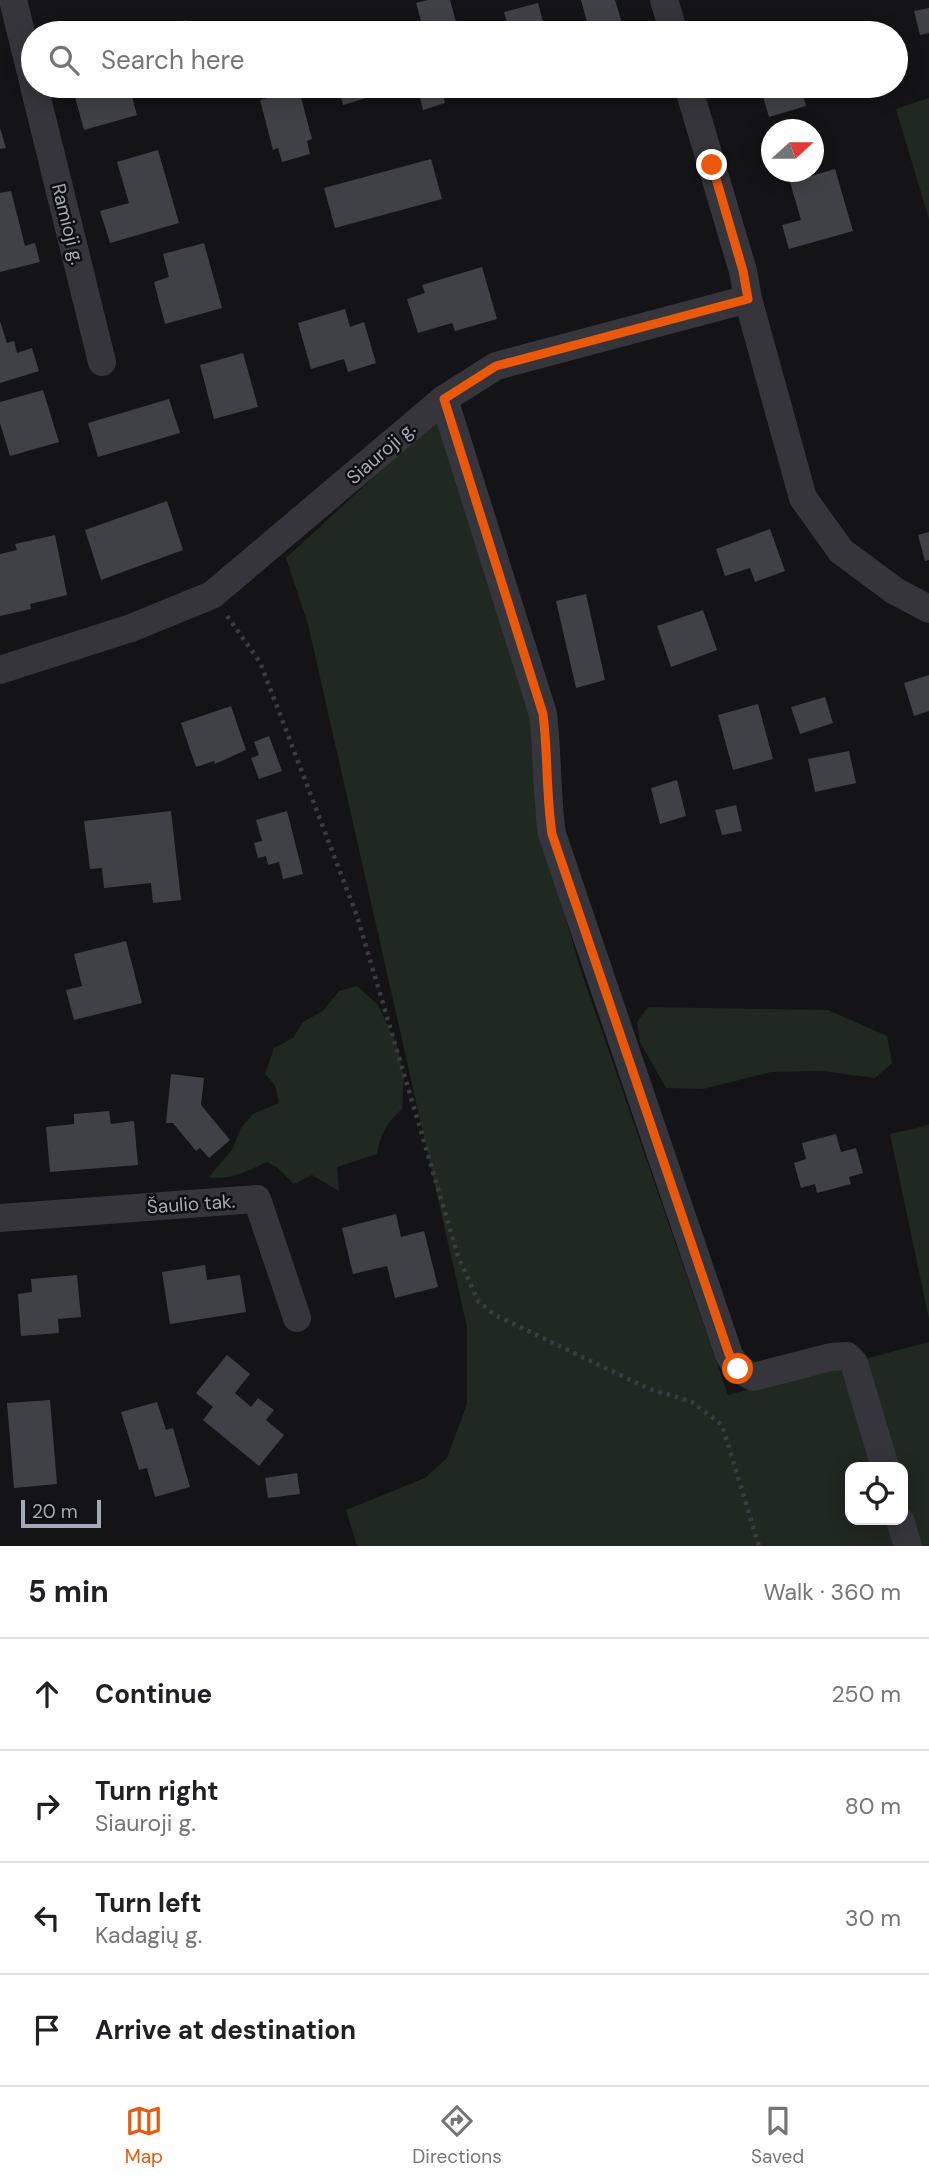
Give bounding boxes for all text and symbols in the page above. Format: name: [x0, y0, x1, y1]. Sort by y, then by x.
search box: [21, 21, 908, 98]
icon: search: [45, 41, 83, 79]
text: Search here: [101, 43, 244, 77]
north arrow: [761, 119, 824, 182]
route end: [696, 149, 727, 180]
street label: Ramioji g.: [46, 181, 90, 267]
street label: Siauroji g.: [341, 416, 421, 490]
street label: Šaulio tak.: [146, 1188, 236, 1220]
route start: [722, 1353, 753, 1384]
map controls: [845, 1462, 908, 1525]
button: locate: [845, 1462, 908, 1525]
scale bar: [21, 1497, 102, 1529]
text: 20 m: [32, 1499, 78, 1524]
text: 5 min: [28, 1572, 109, 1611]
text: Walk · 360 m: [763, 1577, 901, 1607]
icon: ahead: [28, 1675, 66, 1713]
text: Continue: [95, 1677, 212, 1711]
text: 250 m: [831, 1679, 901, 1709]
text: Turn right: [95, 1774, 219, 1808]
icon: right: [28, 1787, 66, 1825]
text: 80 m: [845, 1791, 901, 1821]
text: Siauroji g.: [95, 1808, 196, 1838]
text: Turn left: [95, 1886, 202, 1920]
icon: left: [28, 1899, 66, 1937]
text: 30 m: [845, 1903, 901, 1933]
text: Kadagių g.: [95, 1920, 202, 1950]
icon: arrive: [28, 2011, 66, 2049]
text: Arrive at destination: [95, 2013, 356, 2047]
tab: Map: [125, 2102, 163, 2169]
tab: Directions: [412, 2102, 502, 2169]
tab: Saved: [751, 2102, 804, 2169]

